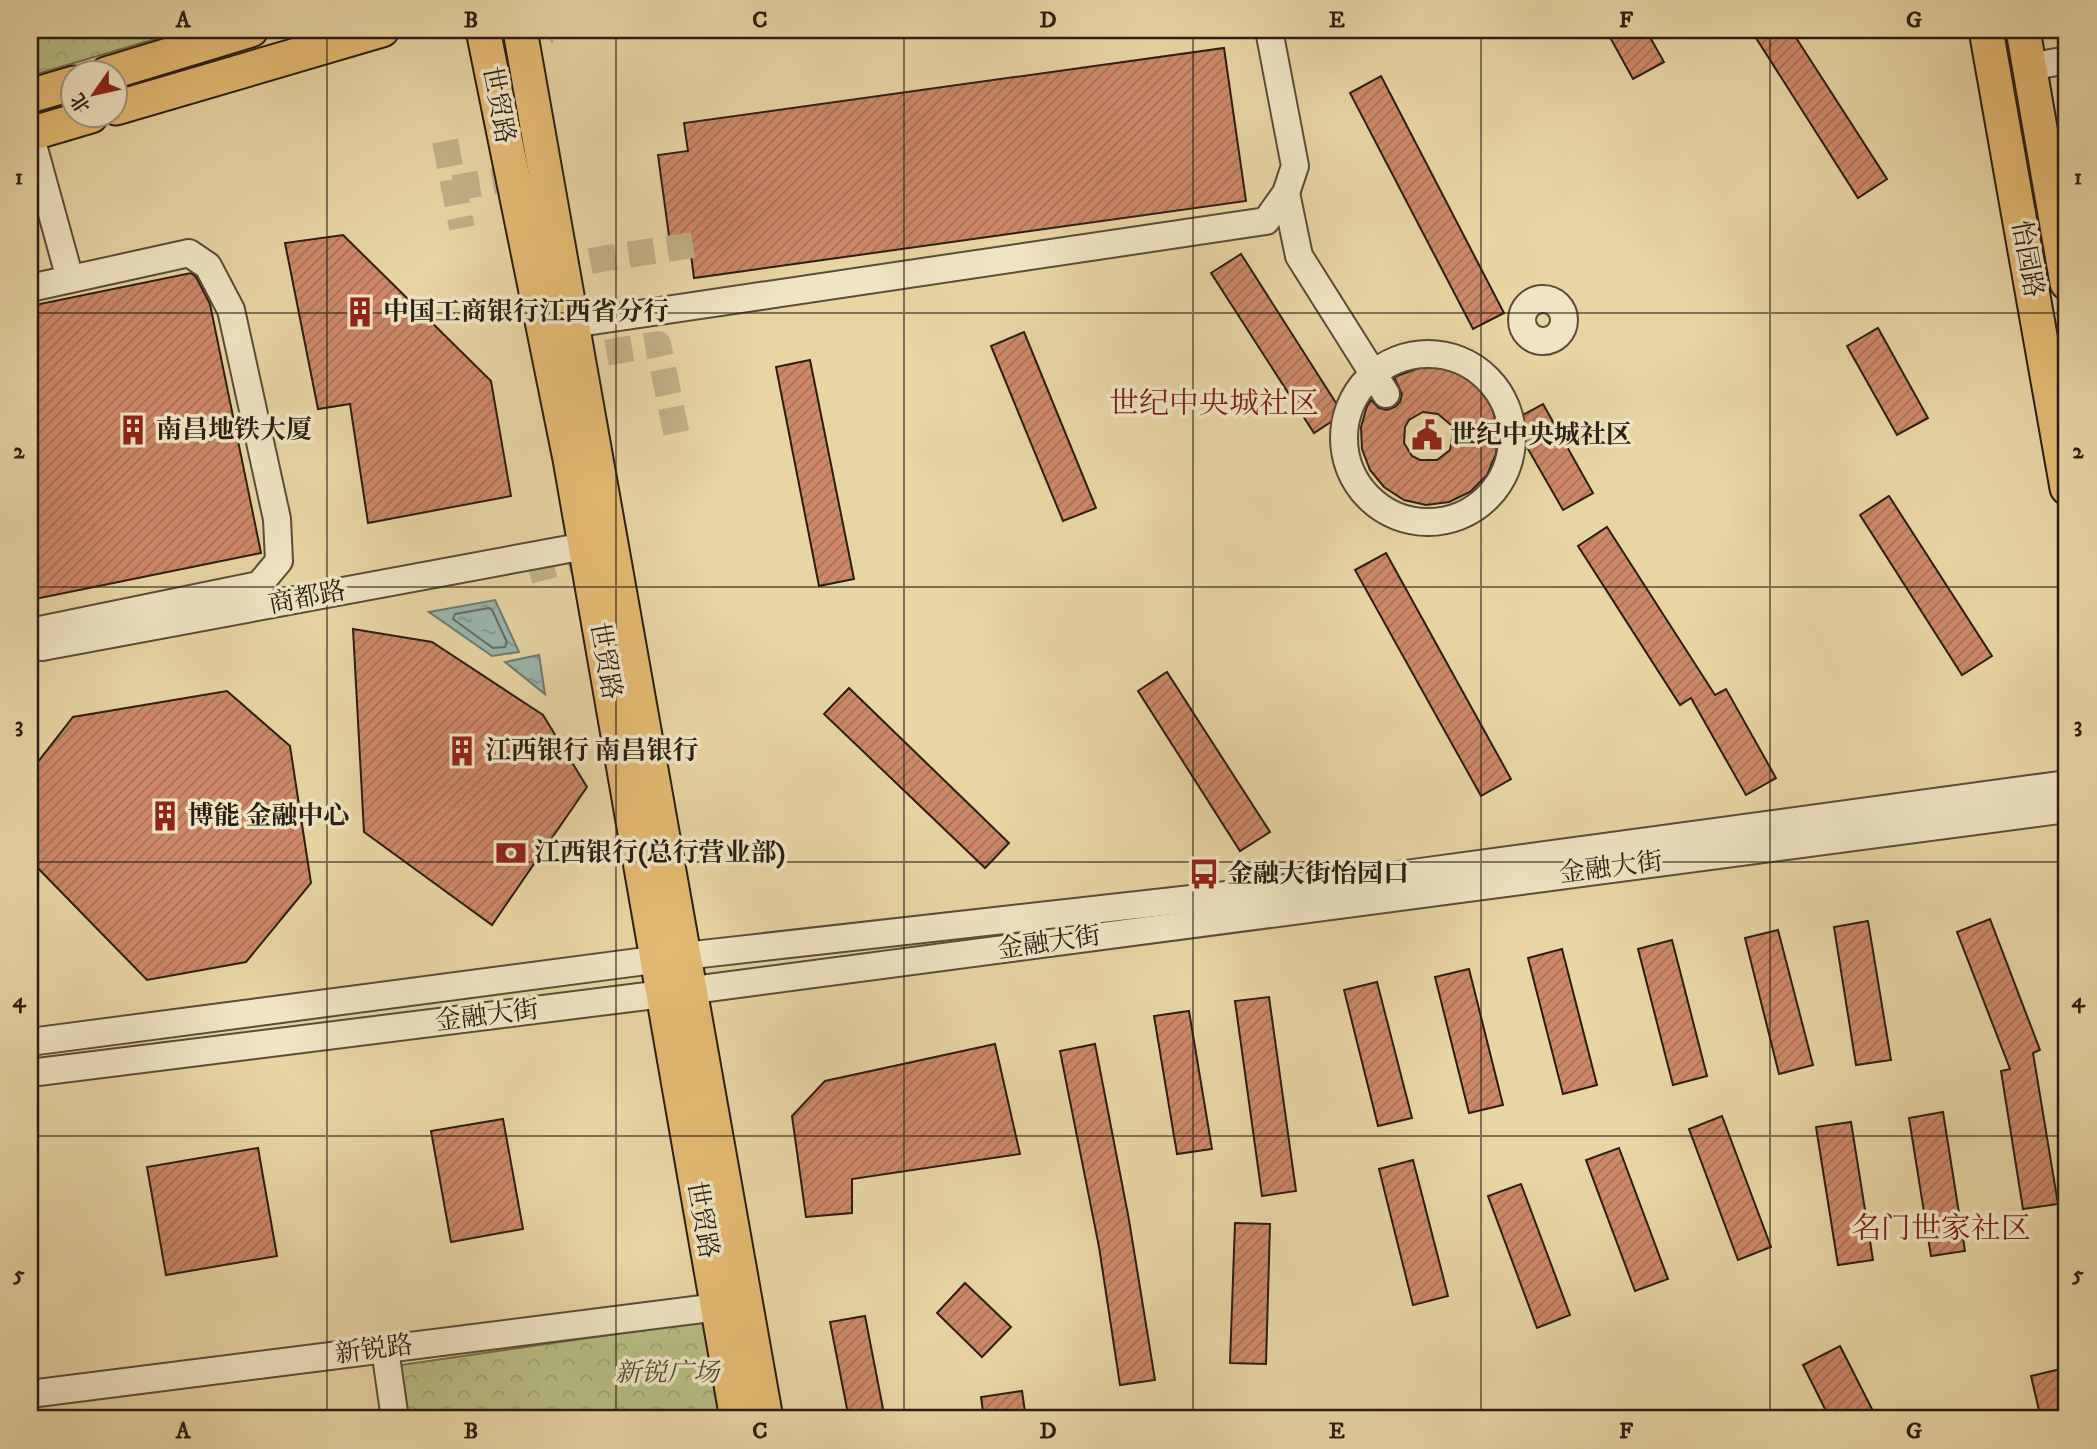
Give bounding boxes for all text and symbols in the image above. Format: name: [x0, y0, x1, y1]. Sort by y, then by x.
text: A: [175, 6, 192, 35]
text: B: [464, 6, 478, 35]
text: C: [752, 6, 768, 35]
text: D: [1039, 6, 1057, 35]
text: E: [1329, 6, 1345, 35]
text: F: [1619, 6, 1634, 35]
text: G: [1906, 6, 1922, 35]
north arrow: [60, 60, 130, 130]
street label: 世贸路: [474, 64, 522, 146]
text: 北: [66, 88, 96, 117]
text: 1: [15, 163, 23, 192]
text: 1: [2074, 163, 2082, 192]
street label: 怡园路: [2004, 218, 2050, 300]
building icon: 中国工商银行江西省分行: [343, 295, 377, 329]
place label: 中国工商银行江西省分行: [383, 296, 669, 329]
district label: 世纪中央城社区: [1109, 386, 1319, 423]
building icon: 南昌地铁大厦: [116, 413, 150, 447]
place label: 南昌地铁大厦: [156, 414, 312, 447]
public building icon: 世纪中央城社区: [1410, 418, 1444, 452]
place label: 世纪中央城社区: [1450, 419, 1632, 452]
text: 2: [13, 437, 25, 466]
text: 2: [2072, 437, 2084, 466]
street label: 商都路: [266, 574, 348, 622]
street label: 世贸路: [582, 620, 628, 702]
text: 3: [15, 711, 23, 740]
text: 3: [2074, 711, 2082, 740]
building icon: 江西银行 南昌银行: [445, 734, 479, 768]
place label: 江西银行 南昌银行: [485, 735, 699, 768]
building icon: 博能 金融中心: [148, 799, 182, 833]
place label: 博能 金融中心: [188, 800, 350, 833]
bank icon: 江西银行(总行营业部): [494, 836, 528, 870]
place label: 江西银行(总行营业部): [534, 837, 785, 870]
street label: 金融大街: [1557, 845, 1665, 891]
bus stop icon: 金融大街怡园口: [1187, 857, 1221, 891]
place label: 金融大街怡园口: [1227, 858, 1409, 891]
street label: 金融大街: [995, 919, 1103, 967]
text: 4: [12, 986, 27, 1015]
text: 4: [2071, 986, 2086, 1015]
street label: 金融大街: [433, 993, 541, 1039]
street label: 世贸路: [679, 1179, 725, 1261]
district label: 名门世家社区: [1851, 1211, 2031, 1248]
text: 5: [12, 1260, 25, 1289]
text: 5: [2071, 1260, 2084, 1289]
street label: 新锐路: [333, 1329, 415, 1371]
park label: 新锐广场: [615, 1357, 721, 1390]
text: A: [175, 1417, 192, 1446]
text: B: [464, 1417, 478, 1446]
text: C: [752, 1417, 768, 1446]
text: D: [1039, 1417, 1057, 1446]
text: E: [1329, 1417, 1345, 1446]
text: F: [1619, 1417, 1634, 1446]
text: G: [1906, 1417, 1922, 1446]

